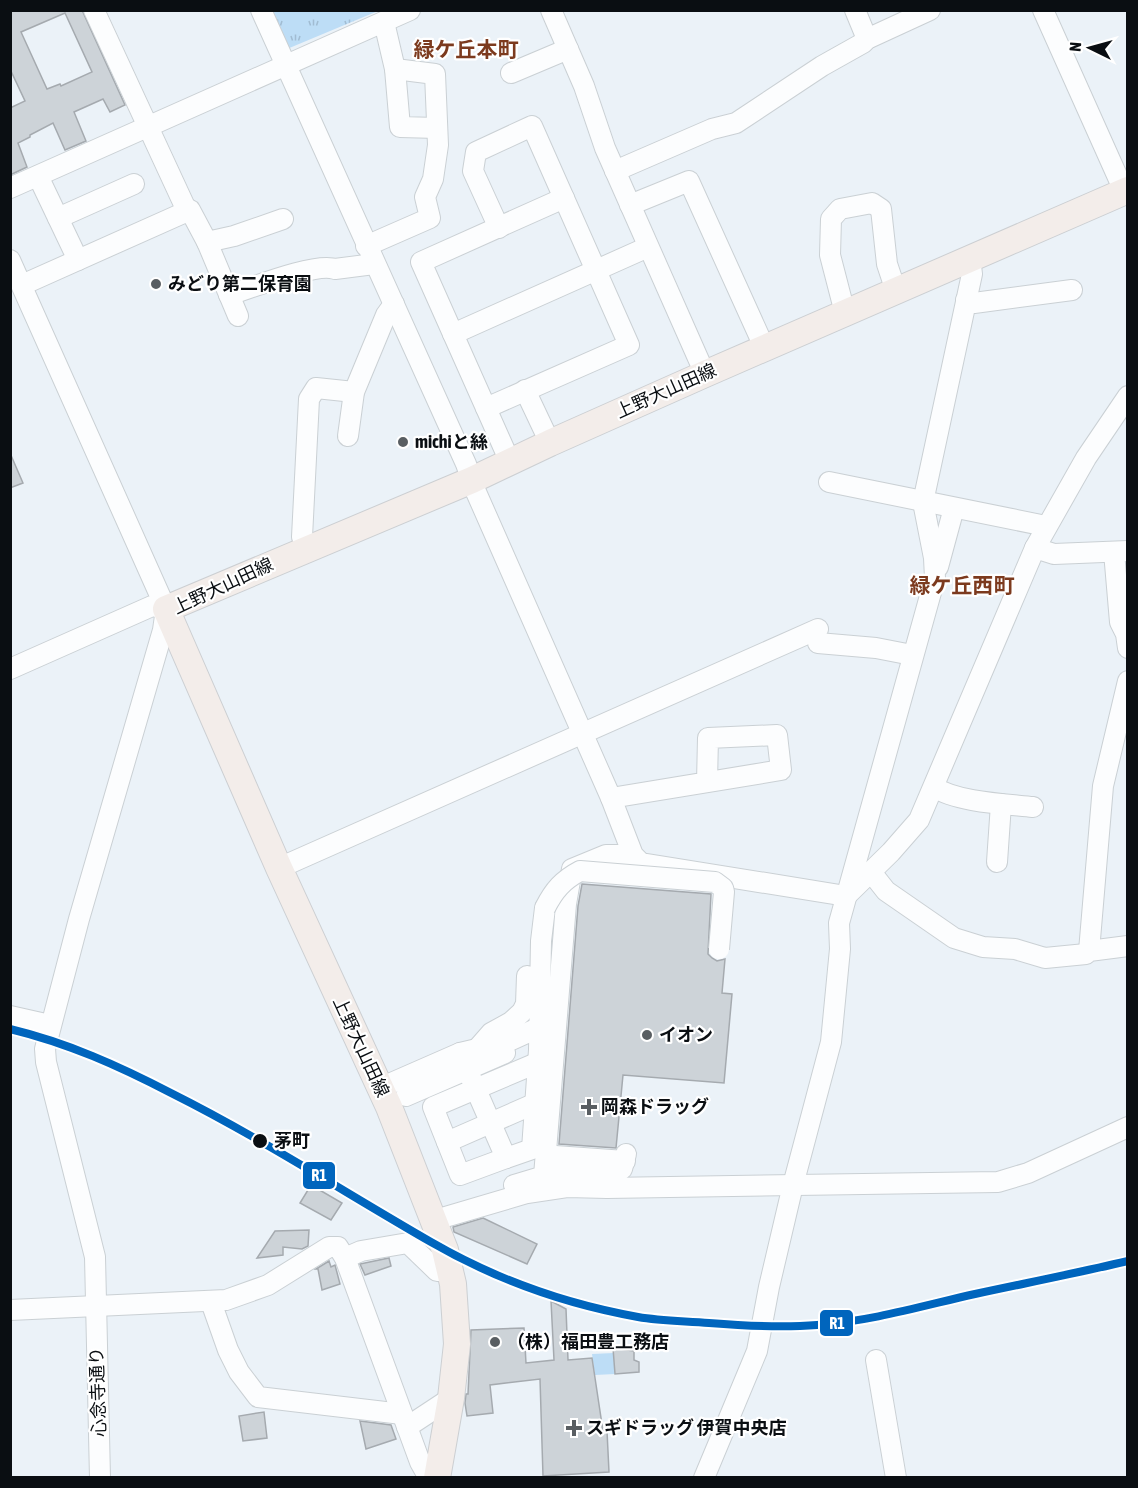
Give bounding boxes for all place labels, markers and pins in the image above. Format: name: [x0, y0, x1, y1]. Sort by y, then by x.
place label: みどり第二保育園: [168, 273, 312, 294]
marker: みどり第二保育園: [149, 277, 163, 291]
place label: michiと絲: [415, 431, 488, 452]
marker: michiと絲: [396, 435, 410, 449]
place label: イオン: [659, 1024, 713, 1045]
marker: イオン: [640, 1028, 654, 1042]
place label: 岡森ドラッグ: [601, 1096, 709, 1117]
marker: 岡森ドラッグ: [582, 1100, 596, 1114]
place label: 茅町: [274, 1130, 310, 1151]
marker: 茅町: [251, 1132, 269, 1150]
place label: （株）福田豊工務店: [507, 1331, 669, 1352]
marker: （株）福田豊工務店: [488, 1335, 502, 1349]
place label: スギドラッグ 伊賀中央店: [586, 1417, 786, 1438]
marker: スギドラッグ 伊賀中央店: [567, 1421, 581, 1435]

